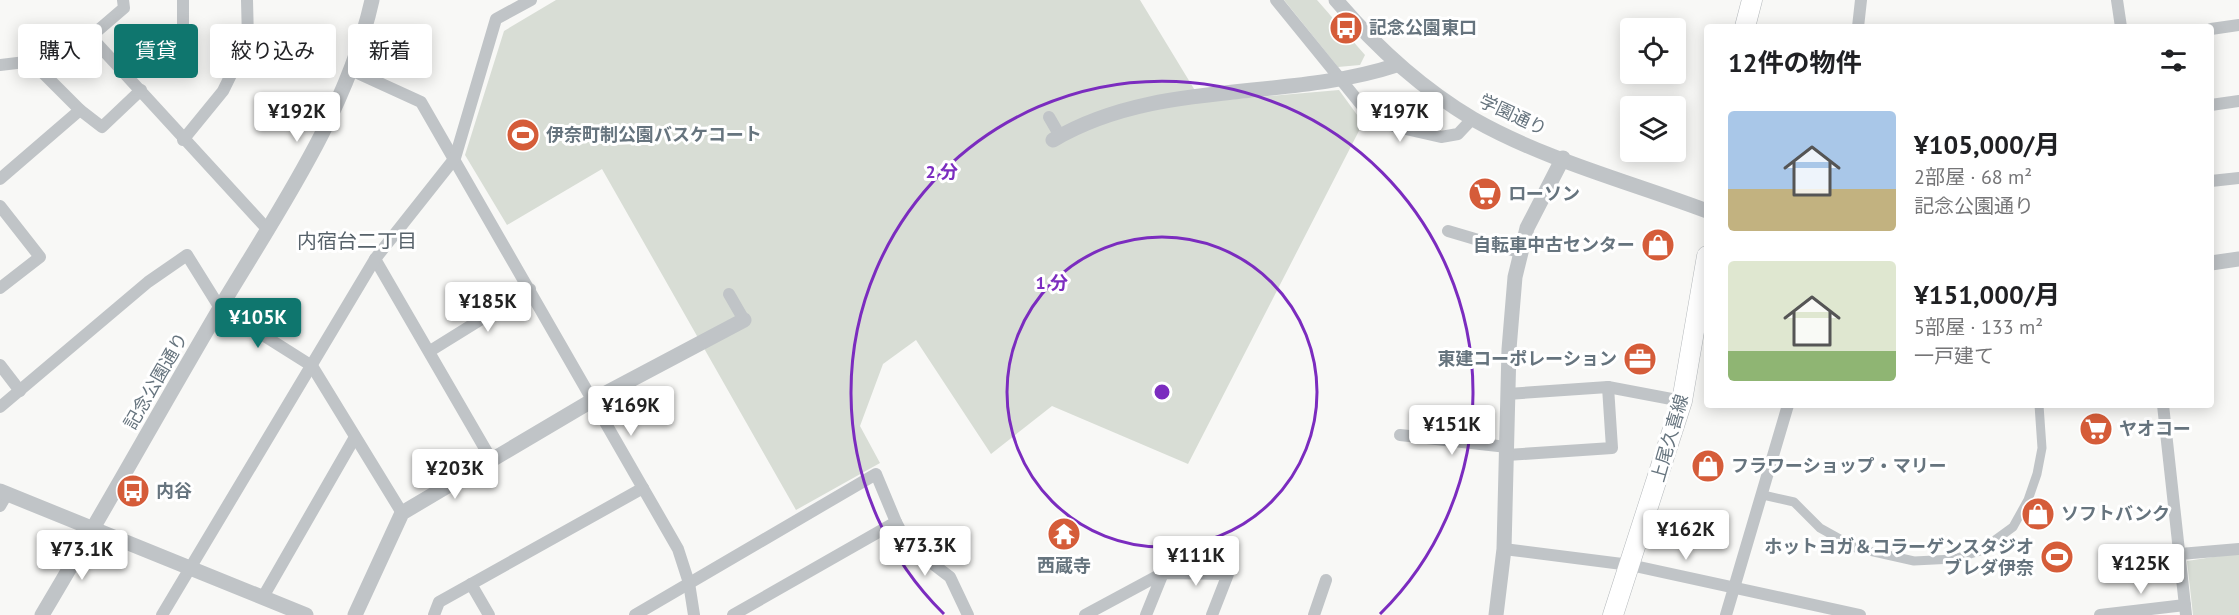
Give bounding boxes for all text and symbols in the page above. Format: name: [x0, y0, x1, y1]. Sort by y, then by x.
bus stop icon: 記念公園東口: [1328, 10, 1364, 46]
place label: 記念公園東口: [1369, 16, 1477, 39]
map controls: [1620, 18, 1686, 162]
button: locate: [1620, 18, 1686, 84]
chip: 購入: [18, 24, 102, 78]
chip: 賃貸: [114, 24, 198, 78]
chip: 絞り込み: [210, 24, 336, 78]
chip: 新着: [348, 24, 432, 78]
icon: filters: [2157, 44, 2190, 77]
text: 12件の物件: [1728, 46, 1861, 79]
street label: 学園通り: [1476, 89, 1551, 140]
pin: ¥192K: [255, 92, 339, 143]
pin: ¥197K: [1358, 92, 1442, 143]
button: layers: [1620, 96, 1686, 162]
text: ¥192K: [268, 98, 326, 124]
text: ¥197K: [1371, 98, 1429, 124]
sports icon: 伊奈町制公園バスケコート: [505, 117, 541, 153]
place label: 伊奈町制公園バスケコート: [546, 123, 762, 146]
text: ¥105,000/月: [1914, 128, 2060, 161]
icon: home: [1776, 135, 1848, 207]
text: 2 分: [926, 160, 958, 183]
text: 2部屋 · 68 m²: [1914, 164, 2032, 190]
supermarket icon: ローソン: [1467, 176, 1503, 212]
place label: ローソン: [1508, 182, 1580, 205]
text: 記念公園通り: [1914, 193, 2034, 219]
shop icon: 自転車中古センター: [1640, 227, 1676, 263]
district label: 内宿台二丁目: [297, 228, 417, 254]
place label: 自転車中古センター: [1473, 233, 1635, 256]
text: 1 分: [1036, 271, 1068, 294]
text: ¥151,000/月: [1914, 278, 2060, 311]
pin: ¥185K: [446, 282, 530, 333]
icon: home: [1776, 285, 1848, 357]
text: ¥185K: [459, 288, 517, 314]
pin: ¥105K: [216, 298, 300, 349]
text: ¥105K: [229, 304, 287, 330]
text: 5部屋 · 133 m²: [1914, 314, 2043, 340]
street label: 記念公園通り: [119, 328, 193, 433]
office icon: 東建コーポレーション: [1622, 341, 1658, 377]
text: 一戸建て: [1914, 343, 1994, 369]
place label: 東建コーポレーション: [1437, 347, 1617, 370]
centre of rings: [1152, 382, 1172, 402]
pin: ¥169K: [589, 386, 673, 437]
street label: 上尾久喜線: [1646, 391, 1693, 484]
text: ¥169K: [602, 392, 660, 418]
pin: ¥151K: [1410, 405, 1494, 456]
text: ¥151K: [1423, 411, 1481, 437]
supermarket icon: ヤオコー: [2078, 411, 2114, 447]
place label: ヤオコー: [2119, 417, 2191, 440]
shop icon: フラワーショップ・マリー: [1690, 448, 1726, 484]
pin: ¥203K: [413, 449, 497, 500]
place label: フラワーショップ・マリー: [1731, 454, 1947, 477]
text: ¥203K: [426, 455, 484, 481]
bus stop icon: 内谷: [115, 473, 151, 509]
place label: 内谷: [156, 479, 192, 502]
shop icon: ソフトバンク: [2020, 496, 2056, 532]
place label: ソフトバンク: [2061, 502, 2170, 525]
pin: ¥162K: [1644, 510, 1728, 561]
temple icon: 西蔵寺: [1046, 516, 1082, 552]
text: ¥162K: [1657, 516, 1715, 542]
pin: ¥73.3K: [876, 526, 974, 577]
pin: ¥73.1K: [33, 530, 131, 581]
text: ¥73.3K: [894, 532, 956, 558]
place label: ホットヨガ＆コラーゲンスタジオ ブレダ伊奈: [1764, 535, 2034, 579]
text: ¥73.1K: [51, 536, 113, 562]
pin: ¥111K: [1154, 536, 1238, 587]
sports icon: ホットヨガ＆コラーゲンスタジオ ブレダ伊奈: [2039, 539, 2075, 575]
text: ¥111K: [1167, 542, 1225, 568]
pin: ¥125K: [2099, 544, 2183, 595]
text: ¥125K: [2112, 550, 2170, 576]
place label: 西蔵寺: [1037, 554, 1091, 577]

